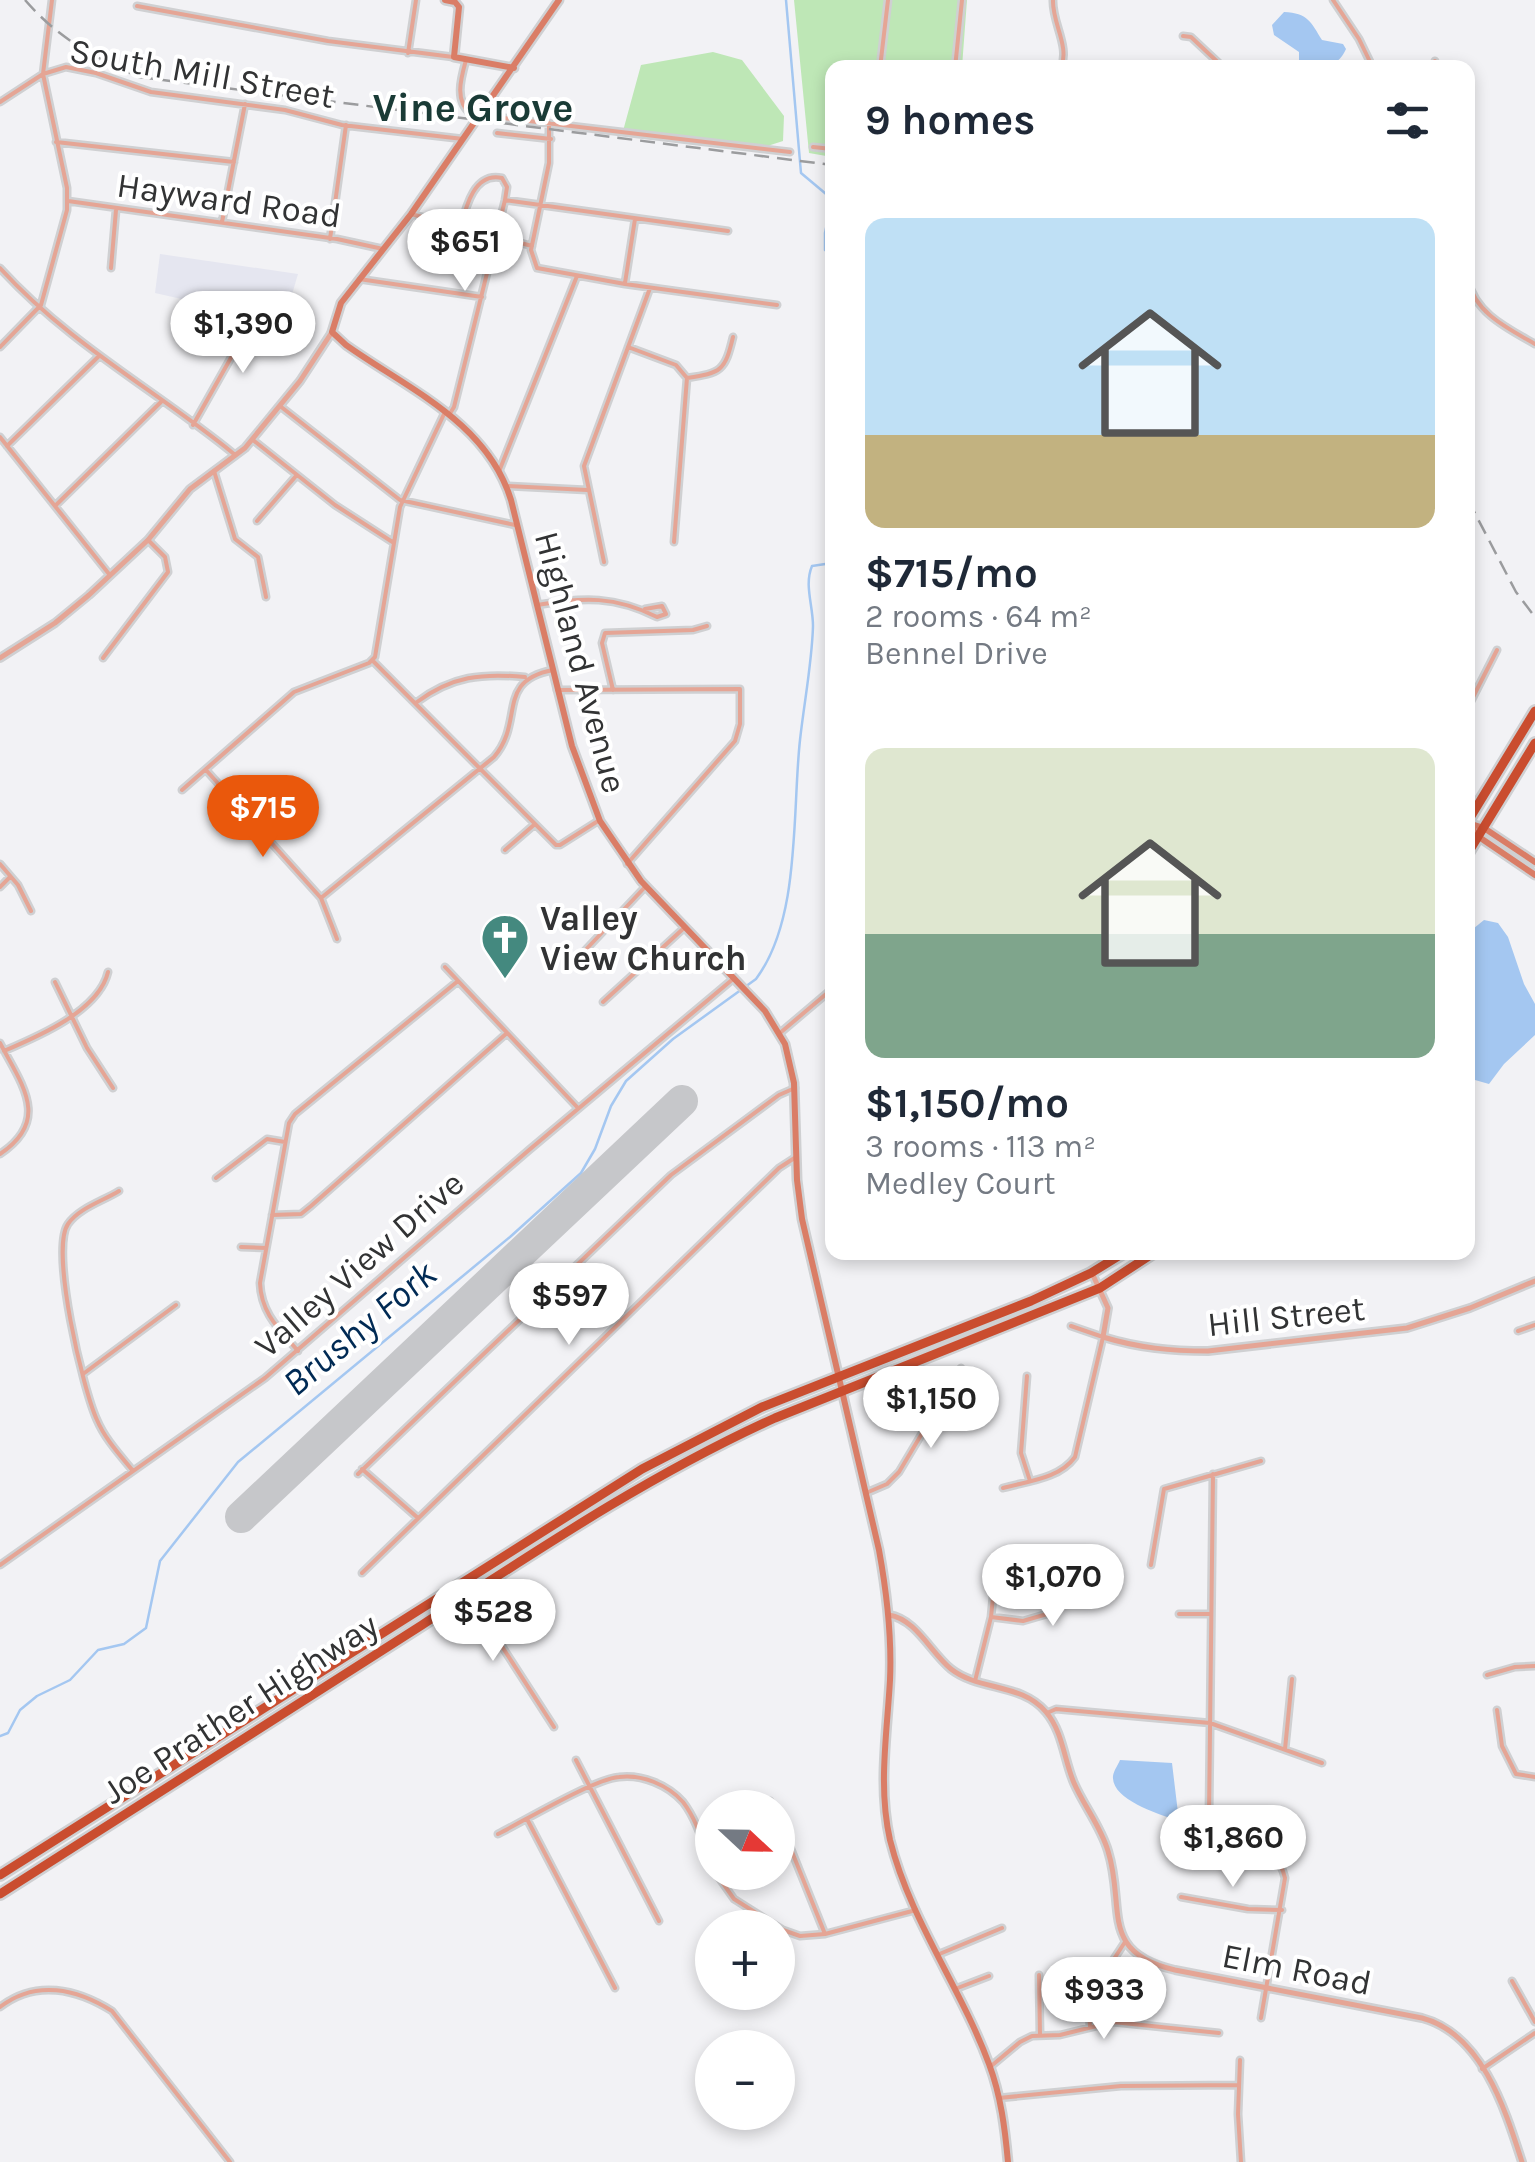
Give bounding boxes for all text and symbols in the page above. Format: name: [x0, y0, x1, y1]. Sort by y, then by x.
street label: South Mill Street: [66, 30, 338, 117]
district label: Vine Grove: [373, 84, 573, 131]
icon: filters: [1380, 93, 1435, 148]
text: 9 homes: [865, 95, 1035, 145]
street label: Hayward Road: [114, 164, 344, 237]
pin: $651: [406, 209, 524, 294]
text: $651: [429, 223, 501, 260]
icon: home: [1060, 283, 1240, 463]
pin: $1,390: [162, 291, 324, 376]
text: $1,390: [192, 305, 294, 342]
street label: Highland Avenue: [526, 527, 635, 797]
text: $715/mo: [865, 548, 1038, 598]
text: 2 rooms · 64 m²: [865, 598, 1092, 635]
text: Bennel Drive: [865, 635, 1048, 672]
pin: $715: [204, 775, 322, 860]
text: $715: [229, 789, 297, 826]
icon: home: [1060, 813, 1240, 993]
place label: Valley View Church: [540, 898, 747, 979]
church icon: Valley View Church: [479, 912, 531, 980]
text: $1,150/mo: [865, 1078, 1069, 1128]
text: 3 rooms · 113 m²: [865, 1128, 1096, 1165]
street label: Valley View Drive: [246, 1162, 472, 1366]
text: Medley Court: [865, 1165, 1055, 1202]
water label: Brushy Fork: [273, 1251, 446, 1406]
pin: $597: [510, 1263, 628, 1348]
text: $597: [531, 1277, 607, 1314]
street label: Hill Street: [1205, 1288, 1367, 1345]
pin: $1,150: [850, 1366, 1012, 1451]
text: $1,150: [885, 1380, 977, 1417]
pin: $1,070: [972, 1544, 1134, 1629]
text: $1,070: [1004, 1558, 1102, 1595]
pin: $528: [434, 1579, 552, 1664]
text: $528: [453, 1593, 533, 1630]
street label: Joe Prather Highway: [95, 1604, 385, 1813]
north arrow: [695, 1790, 795, 1890]
map controls: [695, 1790, 795, 2130]
pin: $1,860: [1152, 1805, 1314, 1890]
text: $1,860: [1182, 1819, 1284, 1856]
button: +: [695, 1910, 795, 2010]
street label: Elm Road: [1219, 1935, 1375, 2004]
pin: $933: [1045, 1957, 1163, 2042]
text: $933: [1063, 1971, 1145, 2008]
button: −: [695, 2030, 795, 2130]

